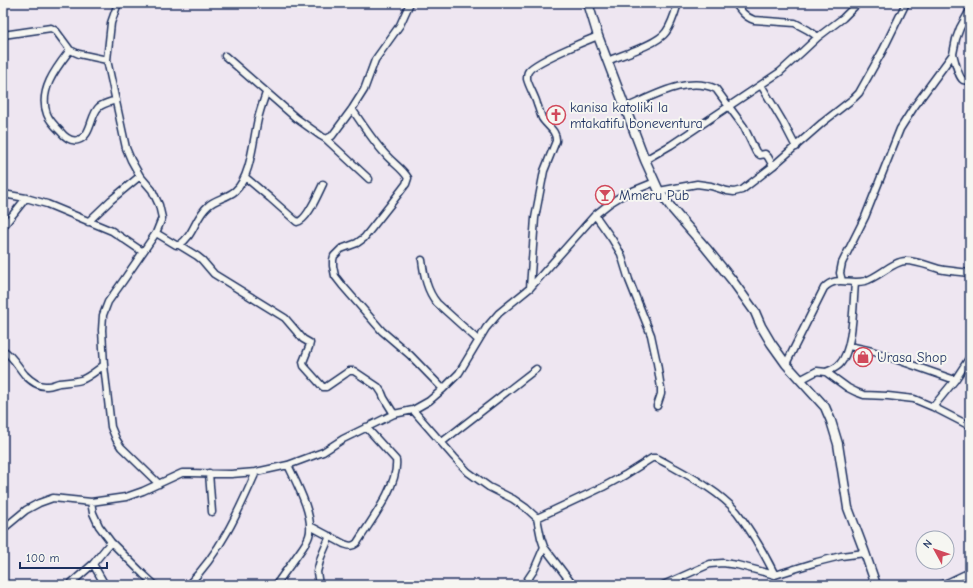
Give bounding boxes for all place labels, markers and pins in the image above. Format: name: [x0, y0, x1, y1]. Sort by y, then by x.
place label: kanisa katoliki la mtakatifu boneventura: [570, 99, 703, 132]
church icon: kanisa katoliki la mtakatifu boneventura: [545, 104, 567, 126]
bar icon: Mmeru Pub: [594, 184, 616, 206]
place label: Mmeru Pub: [619, 187, 689, 204]
shop icon: Urasa Shop: [852, 346, 874, 368]
place label: Urasa Shop: [877, 349, 947, 366]

